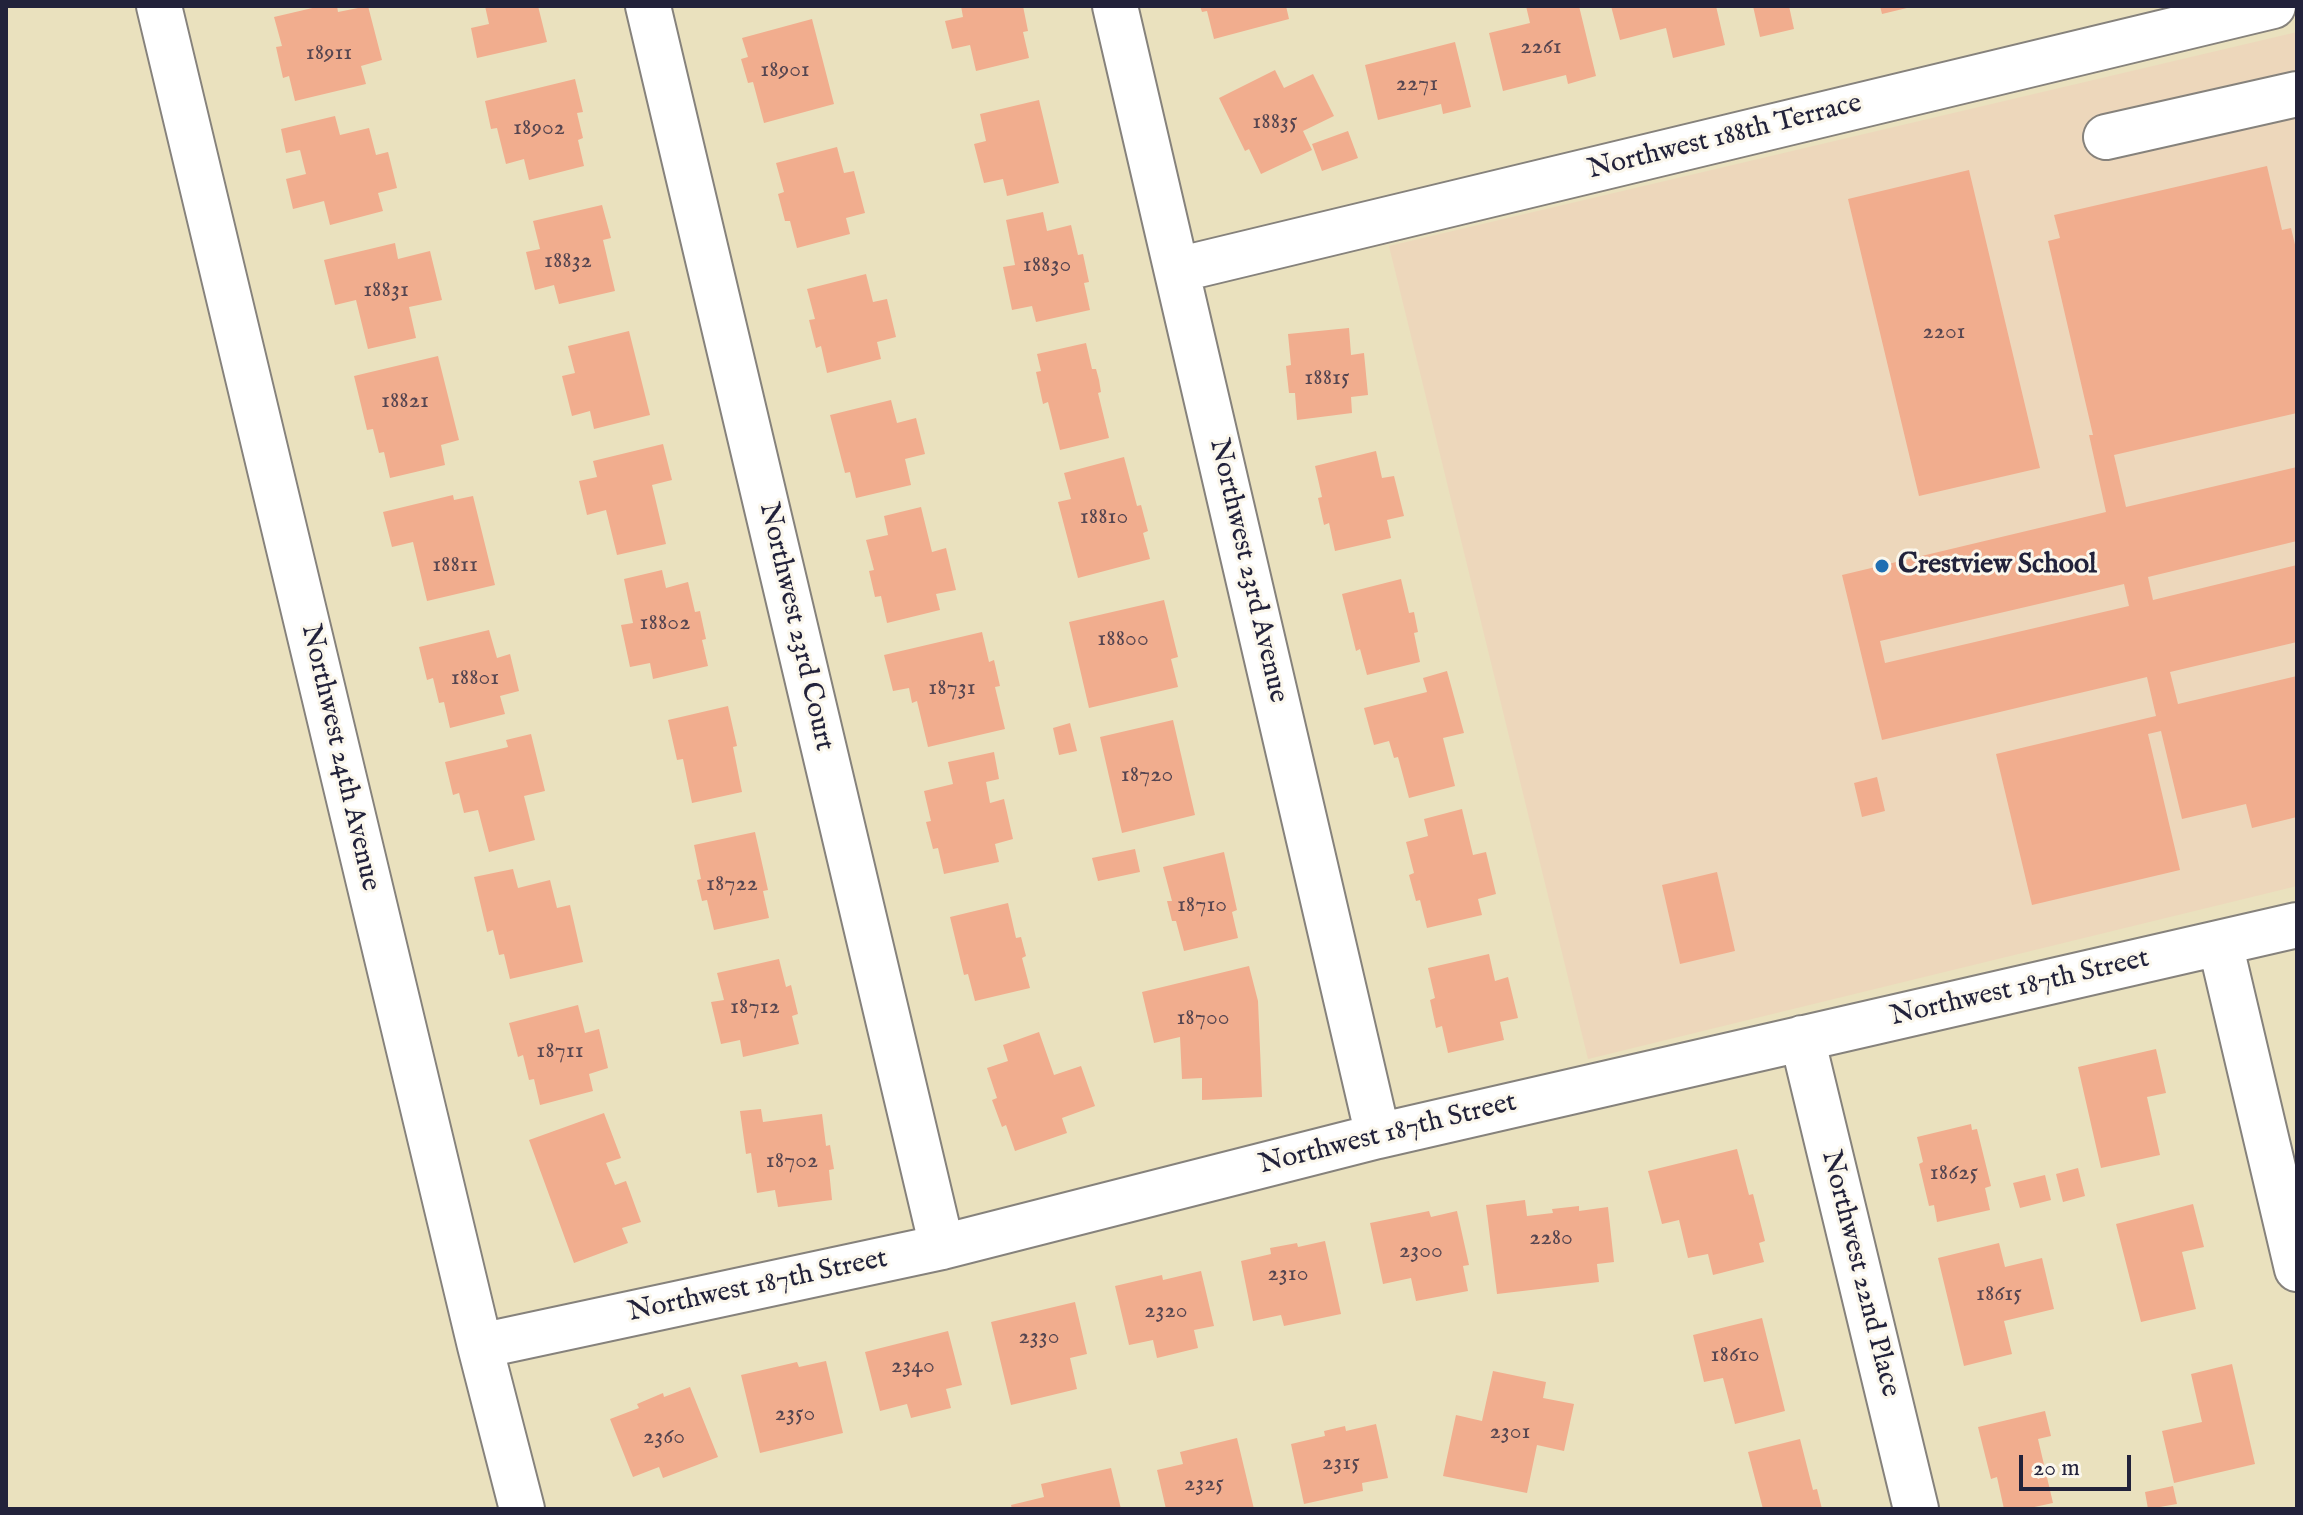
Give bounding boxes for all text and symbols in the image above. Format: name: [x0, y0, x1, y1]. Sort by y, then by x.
house number: 2261: [1520, 34, 1562, 62]
house number: 18911: [306, 40, 352, 68]
house number: 18901: [760, 57, 810, 85]
house number: 2271: [1396, 71, 1438, 99]
street label: Northwest 188th Terrace: [1585, 88, 1865, 188]
house number: 18835: [1252, 109, 1298, 137]
house number: 18902: [513, 115, 565, 143]
house number: 18832: [544, 248, 592, 276]
house number: 18830: [1023, 252, 1071, 280]
house number: 18831: [363, 277, 409, 305]
house number: 2201: [1922, 319, 1966, 347]
house number: 18815: [1304, 365, 1350, 393]
house number: 18821: [381, 388, 429, 416]
street label: Northwest 23rd Avenue: [1200, 436, 1294, 706]
street label: Northwest 23rd Court: [750, 500, 840, 754]
house number: 18810: [1080, 504, 1128, 532]
place label: Crestview School: [1898, 549, 2097, 583]
house number: 18811: [432, 552, 478, 580]
marker: Crestview School: [1873, 557, 1891, 575]
house number: 18802: [640, 610, 690, 638]
street label: Northwest 24th Avenue: [292, 621, 386, 895]
house number: 18800: [1097, 626, 1149, 654]
house number: 18801: [451, 665, 499, 693]
house number: 18731: [928, 675, 976, 703]
house number: 18720: [1121, 762, 1173, 790]
house number: 18722: [706, 871, 758, 899]
house number: 18710: [1177, 892, 1227, 920]
street label: Northwest 187th Street: [1888, 943, 2152, 1035]
house number: 18712: [730, 994, 780, 1022]
house number: 18700: [1176, 1005, 1230, 1033]
house number: 18711: [536, 1038, 584, 1066]
street label: Northwest 187th Street: [1256, 1087, 1520, 1183]
street label: Northwest 22nd Place: [1812, 1147, 1906, 1401]
house number: 18702: [766, 1148, 818, 1176]
house number: 18625: [1930, 1160, 1978, 1188]
house number: 2280: [1529, 1225, 1573, 1253]
house number: 2300: [1399, 1238, 1443, 1266]
street label: Northwest 187th Street: [625, 1243, 891, 1331]
house number: 2310: [1268, 1261, 1308, 1289]
house number: 18615: [1976, 1281, 2022, 1309]
house number: 2320: [1144, 1298, 1188, 1326]
house number: 2330: [1019, 1324, 1059, 1352]
house number: 18610: [1711, 1342, 1759, 1370]
house number: 2340: [891, 1353, 935, 1381]
house number: 2350: [775, 1401, 815, 1429]
house number: 2301: [1490, 1419, 1530, 1447]
house number: 2360: [643, 1424, 685, 1452]
scale bar: [2023, 1439, 2135, 1489]
house number: 2315: [1322, 1450, 1360, 1478]
text: 20 m: [2033, 1453, 2080, 1484]
house number: 2325: [1184, 1471, 1224, 1499]

